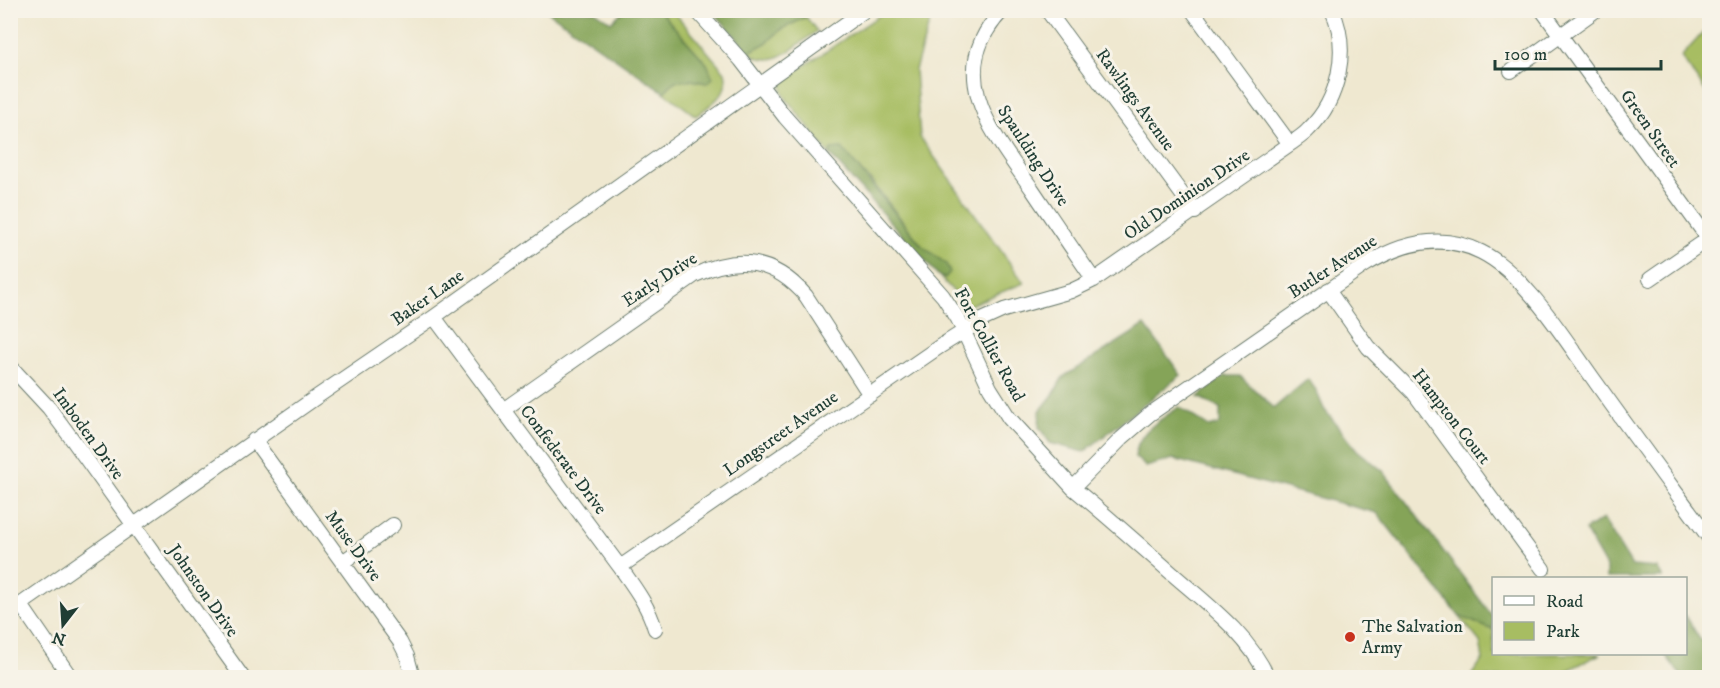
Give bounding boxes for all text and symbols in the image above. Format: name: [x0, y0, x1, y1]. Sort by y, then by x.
scale bar: [1495, 33, 1662, 71]
text: 100 m: [1504, 44, 1547, 66]
street label: Rawlings Avenue: [1091, 45, 1179, 155]
street label: Green Street: [1615, 86, 1685, 172]
street label: Spaulding Drive: [992, 101, 1074, 211]
street label: Old Dominion Drive: [1120, 145, 1254, 245]
street label: Butler Avenue: [1285, 230, 1381, 304]
street label: Early Drive: [619, 248, 701, 312]
street label: Baker Lane: [388, 265, 468, 331]
street label: Fort Collier Road: [949, 284, 1029, 406]
street label: Hampton Court: [1407, 365, 1495, 469]
street label: Imboden Drive: [47, 384, 129, 484]
street label: Longstreet Avenue: [719, 386, 843, 482]
street label: Confederate Drive: [515, 401, 611, 519]
street label: Muse Drive: [320, 506, 386, 586]
street label: Johnston Drive: [162, 539, 243, 642]
legend: [1492, 577, 1687, 655]
text: Road: [1546, 591, 1583, 613]
north arrow: [33, 595, 93, 655]
place label: The Salvation Army: [1362, 616, 1463, 659]
text: Park: [1546, 621, 1580, 643]
text: N: [50, 627, 68, 650]
marker: The Salvation Army: [1343, 630, 1357, 644]

